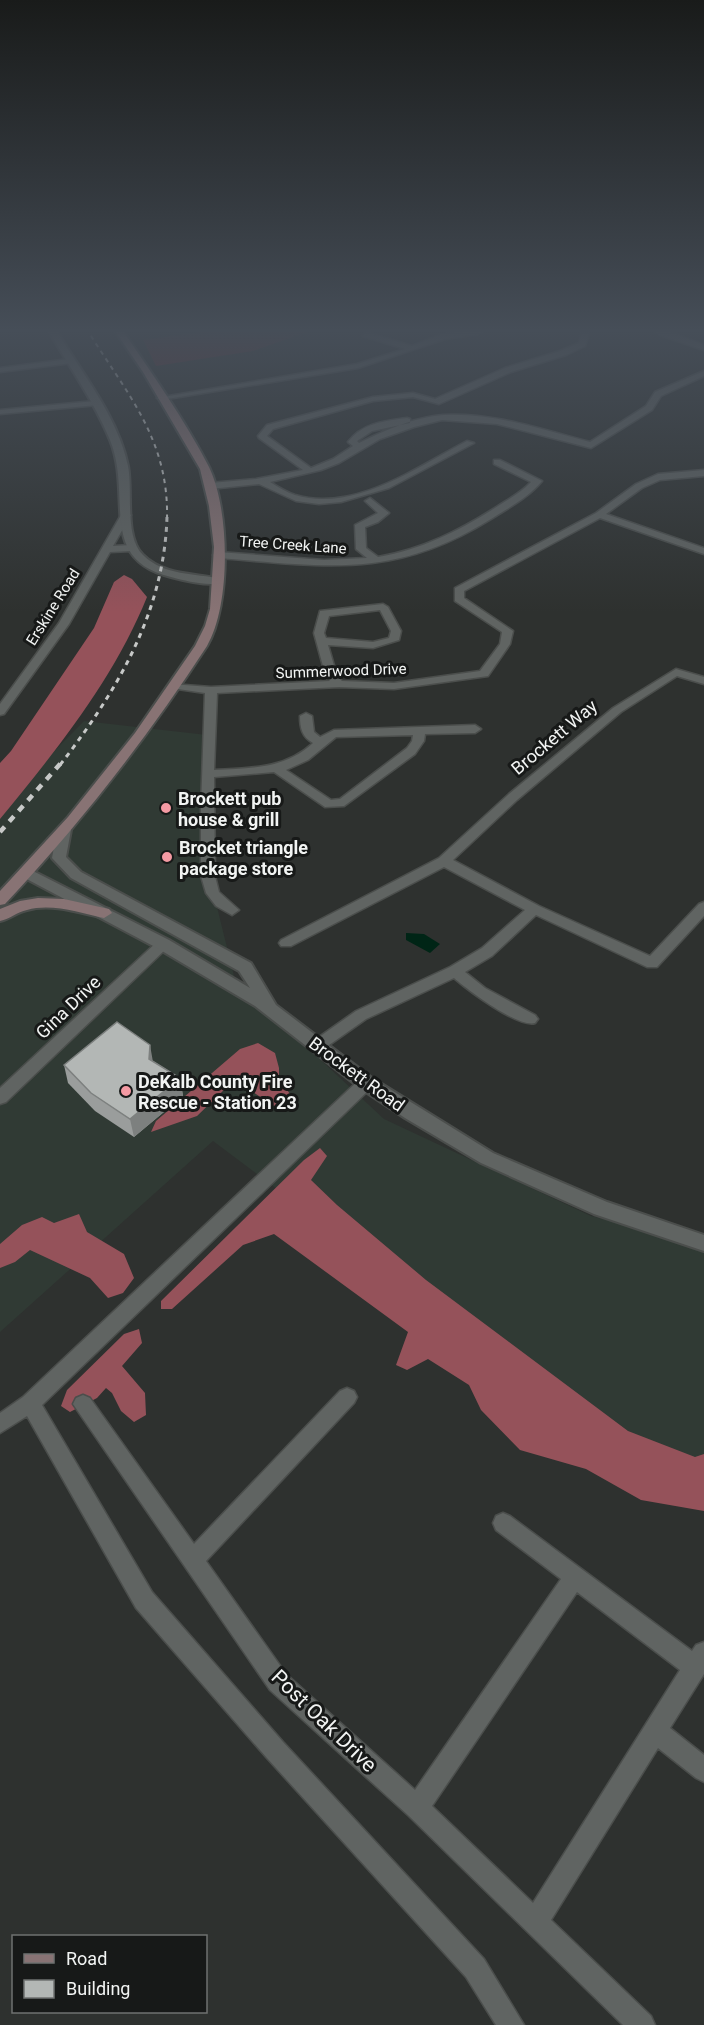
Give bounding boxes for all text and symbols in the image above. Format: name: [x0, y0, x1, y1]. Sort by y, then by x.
street label: Tree Creek Lane: [239, 532, 347, 558]
street label: Erskine Road: [22, 565, 84, 649]
street label: Summerwood Drive: [275, 660, 407, 682]
street label: Brockett Way: [507, 695, 601, 779]
place label: Brockett pub house & grill: [178, 788, 282, 830]
marker: Brockett pub house & grill: [159, 801, 173, 815]
place label: Brocket triangle package store: [179, 837, 308, 879]
marker: Brocket triangle package store: [160, 850, 174, 864]
street label: Gina Drive: [31, 971, 105, 1043]
street label: Brockett Road: [305, 1032, 409, 1116]
place label: DeKalb County Fire Rescue - Station 23: [138, 1071, 297, 1113]
marker: DeKalb County Fire Rescue - Station 23: [119, 1084, 133, 1098]
street label: Post Oak Drive: [266, 1665, 382, 1777]
legend: [12, 1935, 207, 2013]
text: Road: [66, 1948, 107, 1969]
text: Building: [66, 1978, 130, 1999]

